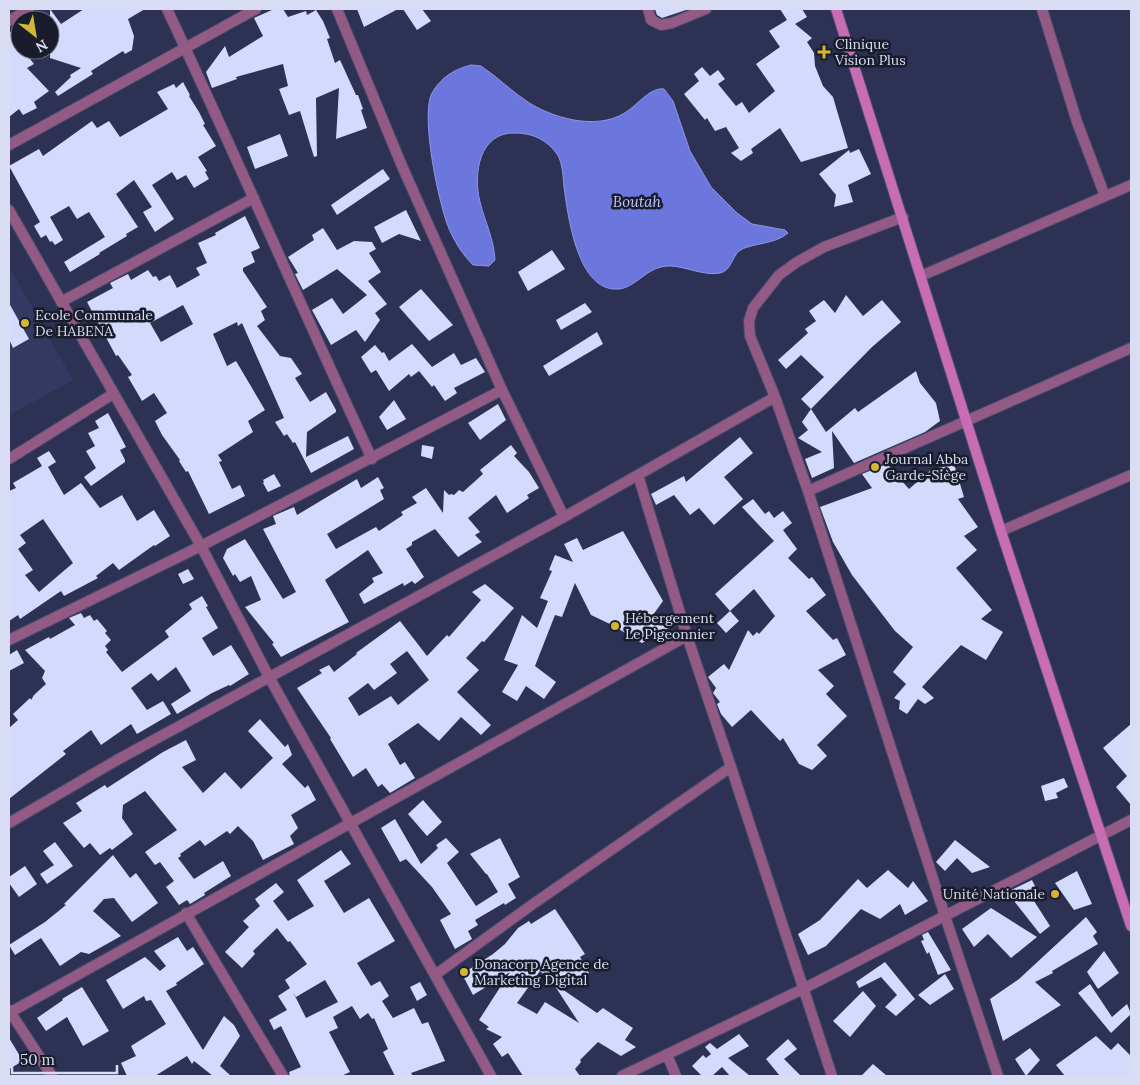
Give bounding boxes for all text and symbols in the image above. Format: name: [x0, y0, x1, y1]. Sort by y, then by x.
north arrow: [10, 10, 60, 60]
place label: Clinique Vision Plus: [834, 35, 906, 69]
text: N: [32, 36, 51, 57]
marker: Clinique Vision Plus: [817, 45, 831, 59]
water label: Boutah: [613, 192, 662, 211]
place label: Ecole Communale De HABENA: [35, 306, 153, 340]
marker: Ecole Communale De HABENA: [19, 317, 31, 329]
place label: Journal Abba Garde-Siège: [884, 450, 968, 484]
marker: Journal Abba Garde-Siège: [869, 461, 881, 473]
place label: Hébergement Le Pigeonnier: [625, 609, 715, 643]
marker: Hébergement Le Pigeonnier: [609, 620, 621, 632]
place label: Unité Nationale: [943, 885, 1045, 903]
marker: Unité Nationale: [1049, 888, 1061, 900]
place label: Donacorp Agence de Marketing Digital: [474, 955, 610, 989]
marker: Donacorp Agence de Marketing Digital: [458, 966, 470, 978]
scale bar: [12, 1042, 118, 1074]
text: 50 m: [20, 1050, 55, 1069]

